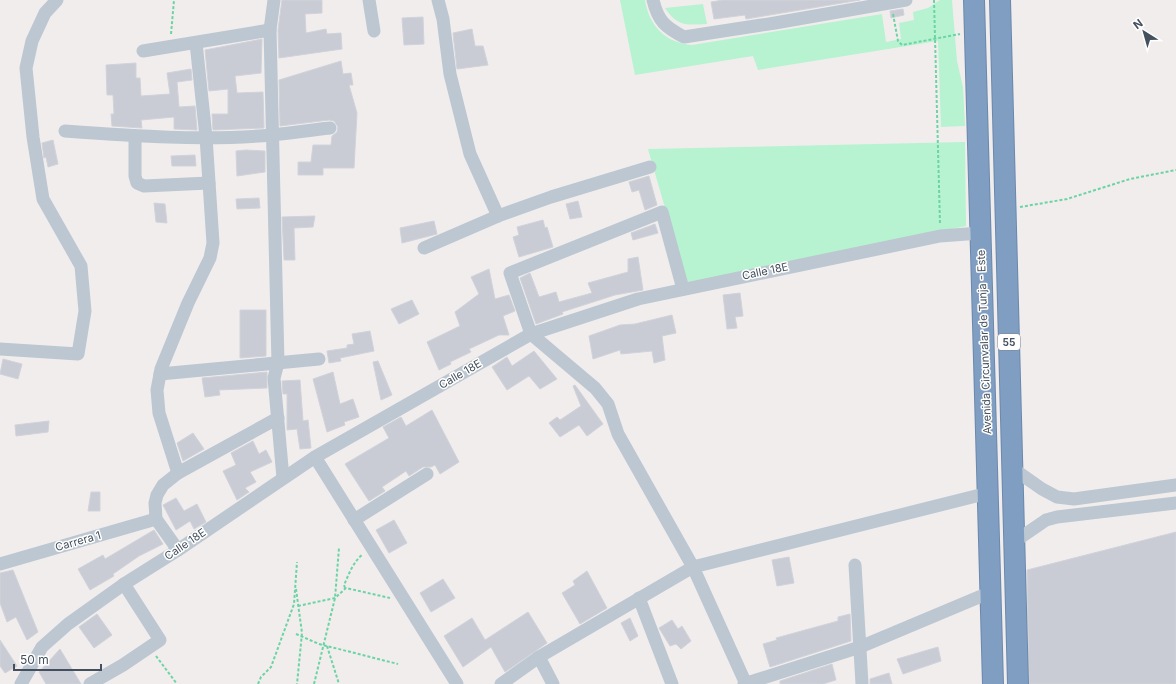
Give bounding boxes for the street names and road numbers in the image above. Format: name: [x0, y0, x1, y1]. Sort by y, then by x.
street label: Avenida Circunvalar de Tunja - Este: [974, 250, 994, 434]
street label: Calle 18E: [741, 259, 789, 283]
road number: 55: [998, 334, 1020, 350]
street label: Calle 18E: [436, 356, 484, 392]
street label: Calle 18E: [162, 525, 208, 563]
street label: Carrera 1: [54, 528, 102, 554]

